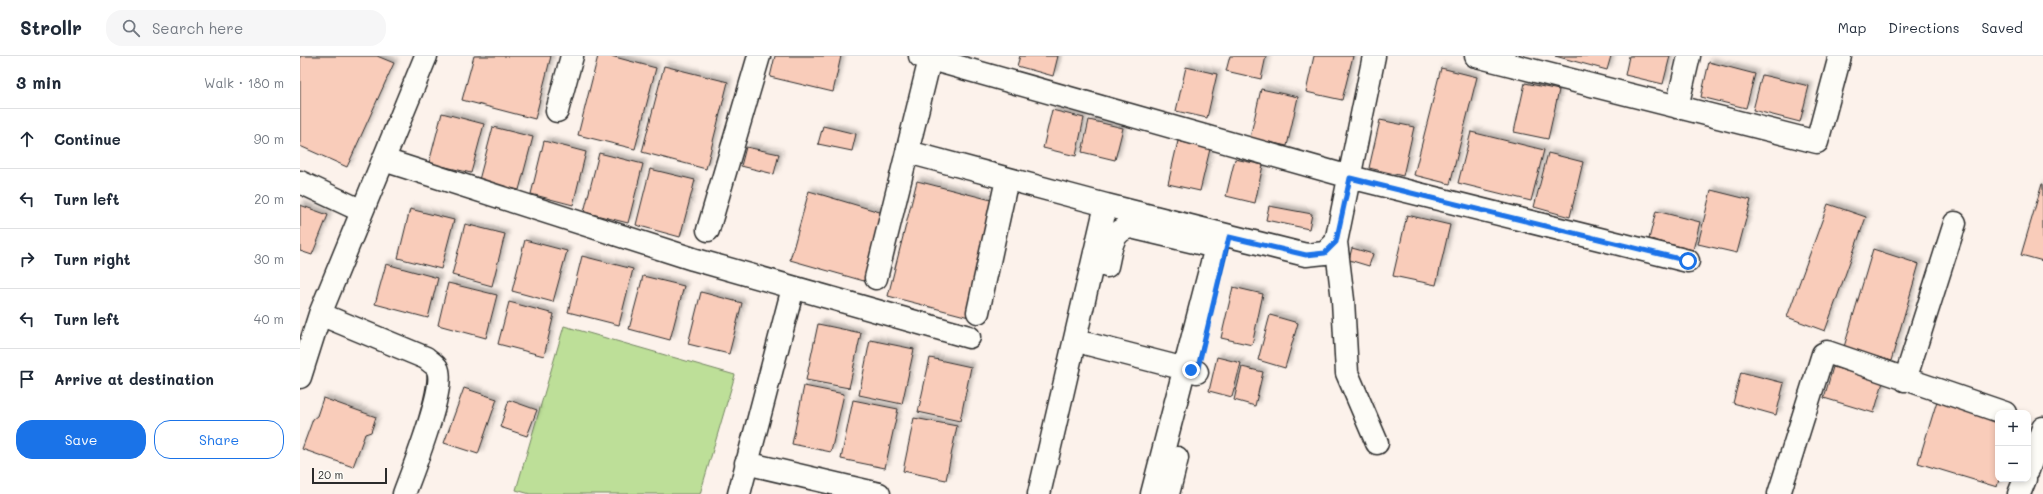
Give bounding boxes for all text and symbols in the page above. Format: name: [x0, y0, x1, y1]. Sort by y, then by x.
search box: [106, 10, 386, 46]
text: Strollr: [20, 15, 82, 40]
icon: search: [120, 17, 142, 39]
text: Search here: [152, 18, 243, 38]
text: Map: [1838, 18, 1866, 37]
text: Directions: [1888, 18, 1959, 37]
text: Saved: [1981, 18, 2023, 37]
text: 3 min: [16, 71, 61, 93]
text: Walk · 180 m: [204, 74, 284, 91]
icon: ahead: [16, 128, 38, 150]
text: Continue: [54, 129, 121, 149]
text: 90 m: [254, 130, 284, 147]
icon: left: [16, 188, 38, 210]
text: Turn left: [54, 189, 119, 209]
text: 20 m: [254, 190, 284, 207]
icon: right: [16, 248, 38, 270]
text: Turn right: [54, 249, 131, 269]
text: 30 m: [254, 250, 284, 267]
route start: [1679, 252, 1697, 270]
icon: left: [16, 308, 38, 330]
text: Turn left: [54, 309, 119, 329]
text: 40 m: [254, 310, 284, 327]
route end: [1182, 361, 1200, 379]
icon: arrive: [16, 368, 38, 390]
text: Arrive at destination: [54, 369, 214, 389]
map controls: [1995, 410, 2031, 482]
button: +: [1995, 410, 2031, 446]
button: Save: [16, 420, 146, 459]
button: Share: [154, 420, 284, 459]
button: −: [1995, 446, 2031, 482]
scale bar: [312, 466, 387, 485]
text: 20 m: [318, 467, 343, 482]

